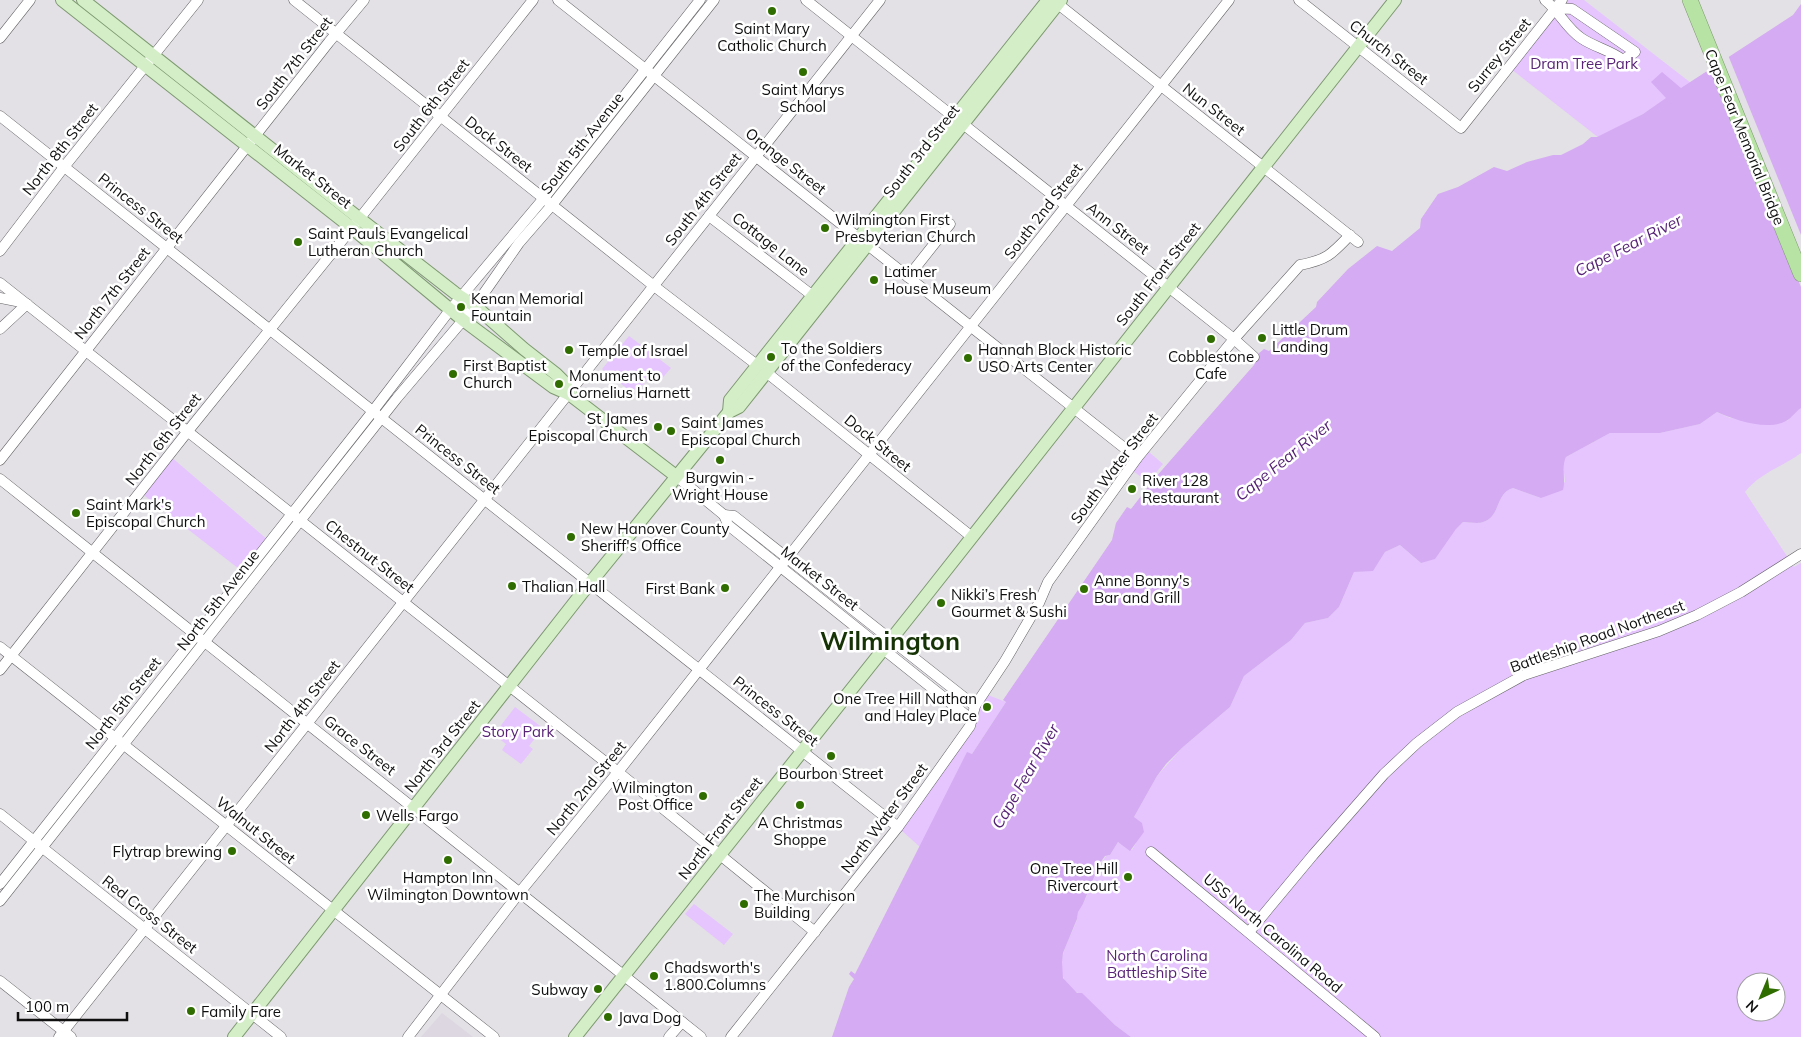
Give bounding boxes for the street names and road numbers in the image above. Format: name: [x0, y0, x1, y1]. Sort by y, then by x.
street label: South 7th Street: [252, 13, 336, 113]
street label: Surrey Street: [1463, 14, 1535, 96]
street label: Church Street: [1346, 15, 1432, 89]
street label: Cape Fear Memorial Bridge: [1701, 46, 1789, 228]
street label: South 6th Street: [389, 55, 473, 155]
street label: Nun Street: [1179, 79, 1249, 139]
street label: South 5th Avenue: [536, 88, 628, 198]
street label: North 8th Street: [18, 99, 102, 199]
street label: South 3rd Street: [879, 101, 963, 201]
street label: Dock Street: [462, 112, 536, 176]
street label: Orange Street: [742, 124, 830, 198]
street label: Market Street: [270, 140, 356, 212]
street label: South 4th Street: [661, 149, 745, 249]
street label: South 2nd Street: [1000, 159, 1086, 263]
street label: Princess Street: [95, 169, 187, 247]
street label: Ann Street: [1083, 198, 1153, 258]
street label: Cottage Lane: [729, 208, 813, 280]
street label: South Front Street: [1112, 218, 1204, 330]
street label: North 7th Street: [70, 243, 154, 343]
street label: North 6th Street: [121, 389, 205, 489]
street label: South Water Street: [1066, 409, 1162, 527]
street label: Dock Street: [841, 410, 915, 476]
street label: Princess Street: [412, 420, 504, 498]
street label: Chestnut Street: [322, 515, 418, 597]
street label: Market Street: [777, 542, 863, 614]
street label: North 5th Avenue: [173, 546, 263, 654]
street label: Battleship Road Northeast: [1507, 596, 1687, 676]
street label: North 5th Street: [81, 653, 165, 753]
street label: North 4th Street: [260, 656, 344, 756]
street label: Princess Street: [730, 672, 822, 750]
street label: North 3rd Street: [400, 696, 484, 796]
street label: Grace Street: [320, 711, 400, 779]
street label: North 2nd Street: [542, 737, 630, 839]
street label: North Water Street: [837, 759, 931, 877]
street label: North Front Street: [674, 773, 766, 883]
street label: Walnut Street: [213, 792, 299, 868]
street label: USS North Carolina Road: [1200, 869, 1346, 997]
street label: Red Cross Street: [99, 871, 201, 957]

